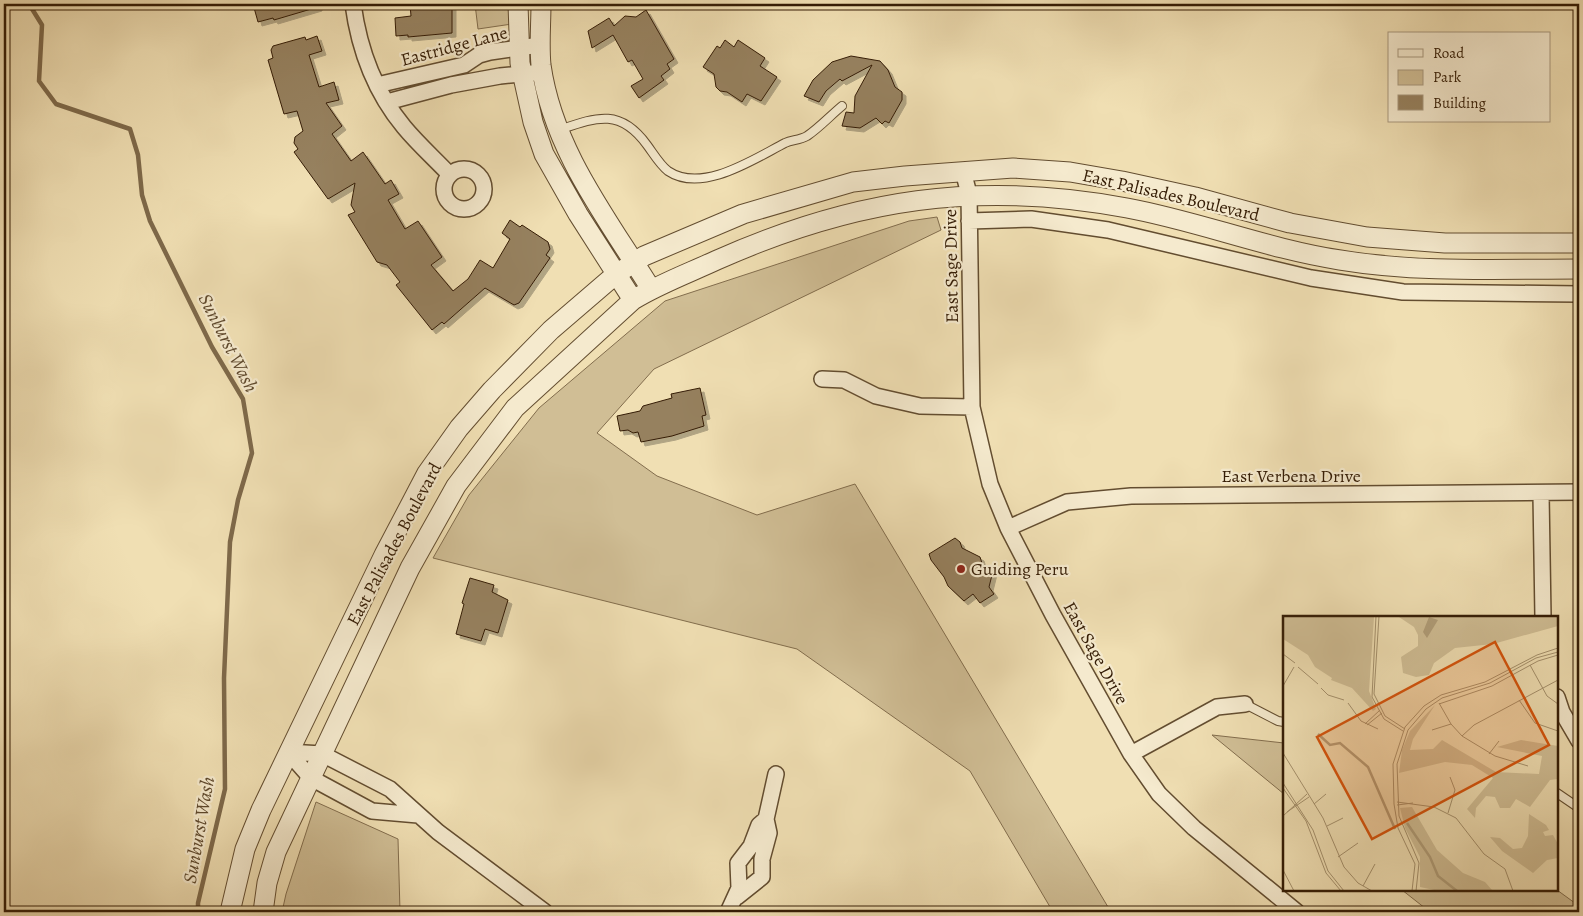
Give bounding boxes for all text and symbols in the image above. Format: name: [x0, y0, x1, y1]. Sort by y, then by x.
street label: Eastridge Lane: [398, 20, 510, 72]
legend: [1388, 32, 1550, 122]
text: Road: [1433, 43, 1465, 63]
text: Park: [1433, 67, 1462, 87]
text: Building: [1433, 93, 1486, 113]
street label: East Palisades Boulevard: [1080, 163, 1262, 227]
street label: East Sage Drive: [938, 209, 964, 323]
water label: Sunburst Wash: [192, 289, 264, 397]
street label: East Palisades Boulevard: [341, 458, 447, 630]
street label: East Verbena Drive: [1221, 464, 1361, 488]
place label: Guiding Peru: [971, 557, 1069, 581]
marker: Guiding Peru: [955, 563, 967, 575]
street label: East Sage Drive: [1058, 597, 1134, 709]
inset map: [1283, 616, 1558, 891]
water label: Sunburst Wash: [177, 775, 221, 885]

